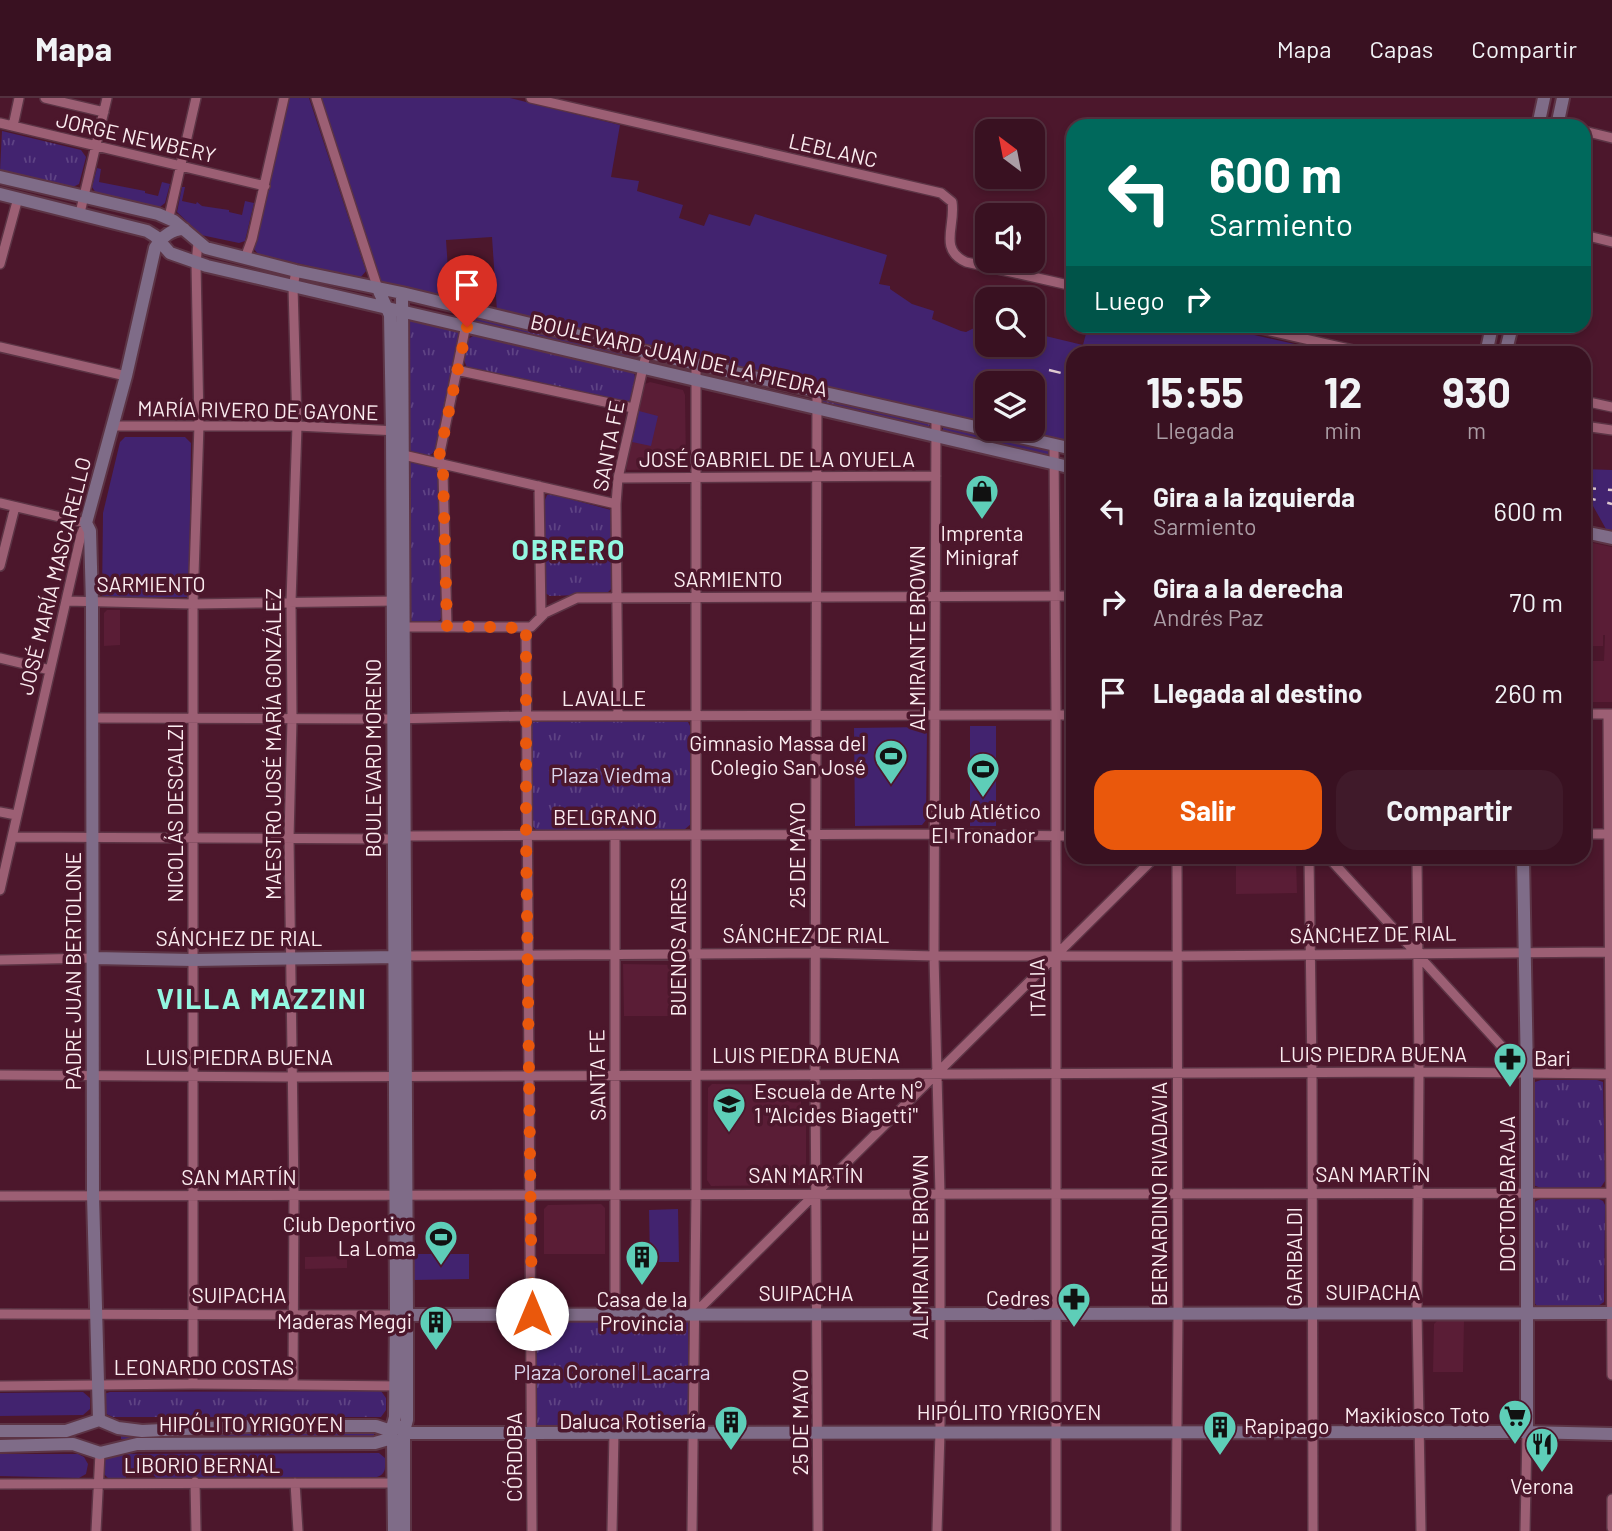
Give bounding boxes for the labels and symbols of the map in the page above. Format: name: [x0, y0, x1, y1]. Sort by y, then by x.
street label: JORGE NEWBERY: [54, 106, 219, 167]
north arrow: [975, 119, 1045, 189]
street label: LEBLANC: [787, 127, 880, 172]
pin: [437, 255, 497, 327]
street label: BOULEVARD JUAN DE LA PIEDRA: [528, 308, 831, 401]
street label: MARÍA RIVERO DE GAYONE: [137, 395, 379, 424]
street label: SANTA FE: [587, 398, 629, 493]
street label: JOSÉ GABRIEL DE LA OYUELA: [639, 446, 915, 471]
street label: JOSÉ MARÍA MASCARELLO: [12, 454, 95, 697]
shop icon: Imprenta Minigraf: [963, 472, 1001, 521]
place label: Imprenta Minigraf: [941, 520, 1023, 569]
district label: OBRERO: [512, 532, 626, 566]
street label: ALMIRANTE BROWN: [904, 545, 929, 731]
street label: SARMIENTO: [673, 566, 783, 591]
street label: SARMIENTO: [96, 571, 206, 596]
street label: MAESTRO JOSÉ MARÍA GONZÁLEZ: [260, 588, 285, 900]
street label: BOULEVARD MORENO: [360, 659, 385, 857]
street label: LAVALLE: [562, 685, 646, 710]
street label: NICOLÁS DESCALZI: [162, 723, 187, 903]
place label: Gimnasio Massa del Colegio San José: [689, 730, 866, 779]
sports icon: Gimnasio Massa del Colegio San José: [872, 737, 910, 786]
sports icon: Club Atlético El Tronador: [964, 750, 1002, 799]
park label: Plaza Viedma: [551, 762, 671, 787]
place label: Club Atlético El Tronador: [925, 798, 1041, 847]
street label: 25 DE MAYO: [784, 802, 809, 908]
street label: BELGRANO: [553, 804, 657, 829]
street label: PADRE JUAN BERTOLONE: [60, 852, 85, 1090]
street label: BUENOS AIRES: [665, 877, 690, 1017]
street label: SÁNCHEZ DE RIAL: [1289, 920, 1457, 947]
street label: SÁNCHEZ DE RIAL: [723, 922, 890, 947]
street label: SÁNCHEZ DE RIAL: [156, 925, 323, 950]
street label: ITALIA: [1023, 958, 1050, 1018]
district label: VILLA MAZZINI: [156, 981, 368, 1015]
street label: SANTA FE: [583, 1029, 610, 1121]
pharmacy icon: Bari: [1491, 1040, 1529, 1089]
street label: LUIS PIEDRA BUENA: [1279, 1041, 1467, 1066]
street label: LUIS PIEDRA BUENA: [712, 1042, 900, 1067]
street label: LUIS PIEDRA BUENA: [145, 1044, 333, 1069]
place label: Bari: [1534, 1045, 1571, 1070]
place label: Escuela de Arte N° 1 "Alcides Biagetti": [754, 1078, 922, 1127]
street label: BERNARDINO RIVADAVIA: [1146, 1081, 1171, 1306]
school or university icon: Escuela de Arte N° 1 "Alcides Biagetti": [710, 1085, 748, 1134]
street label: DOCTOR BARAJA: [1494, 1116, 1519, 1272]
street label: ALMIRANTE BROWN: [907, 1154, 932, 1340]
street label: SAN MARTÍN: [1315, 1161, 1431, 1186]
street label: SAN MARTÍN: [748, 1162, 864, 1187]
street label: SAN MARTÍN: [181, 1164, 297, 1189]
street label: GARIBALDI: [1281, 1207, 1306, 1307]
place label: Club Deportivo La Loma: [282, 1211, 416, 1260]
sports icon: Club Deportivo La Loma: [422, 1218, 460, 1267]
building icon: Casa de la Provincia: [623, 1238, 661, 1287]
position arrow: [495, 1277, 569, 1351]
street label: SUIPACHA: [1325, 1279, 1421, 1304]
street label: SUIPACHA: [758, 1280, 854, 1305]
pharmacy icon: Cedres: [1055, 1280, 1093, 1329]
street label: SUIPACHA: [191, 1282, 287, 1307]
place label: Cedres: [986, 1285, 1050, 1310]
place label: Casa de la Provincia: [597, 1286, 687, 1335]
building icon: Maderas Meggi: [417, 1303, 455, 1352]
place label: Maderas Meggi: [277, 1308, 412, 1333]
street label: LEONARDO COSTAS: [114, 1354, 294, 1379]
park label: Plaza Coronel Lacarra: [513, 1359, 711, 1384]
street label: 25 DE MAYO: [787, 1369, 812, 1475]
supermarket icon: Maxikiosco Toto: [1496, 1397, 1534, 1446]
street label: HIPÓLITO YRIGOYEN: [917, 1399, 1101, 1424]
place label: Maxikiosco Toto: [1344, 1402, 1490, 1427]
building icon: Daluca Rotisería: [712, 1403, 750, 1452]
place label: Daluca Rotisería: [559, 1408, 706, 1433]
building icon: Rapipago: [1201, 1408, 1239, 1457]
street label: HIPÓLITO YRIGOYEN: [159, 1411, 343, 1436]
street label: CÓRDOBA: [501, 1412, 526, 1502]
place label: Rapipago: [1244, 1413, 1330, 1438]
restaurant icon: Verona: [1523, 1425, 1561, 1474]
street label: LIBORIO BERNAL: [124, 1452, 280, 1477]
place label: Verona: [1510, 1473, 1574, 1498]

